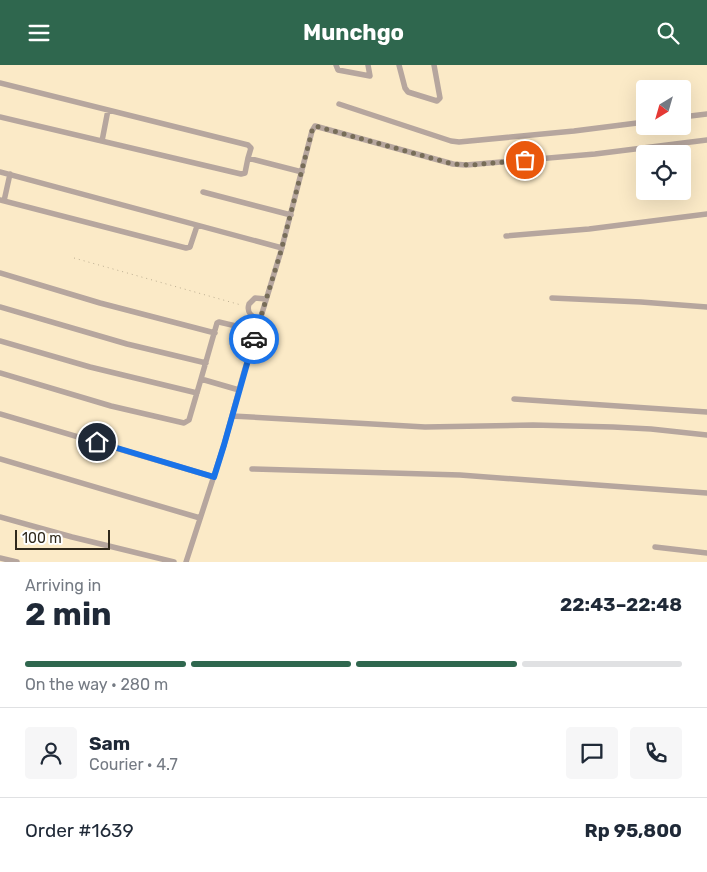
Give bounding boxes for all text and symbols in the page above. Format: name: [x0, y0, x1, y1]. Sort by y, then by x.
icon: menu: [25, 19, 53, 47]
text: Munchgo: [303, 19, 404, 46]
icon: search: [654, 19, 682, 47]
north arrow: [636, 80, 691, 135]
map controls: [636, 80, 691, 200]
pin: [504, 139, 546, 181]
button: locate: [636, 145, 691, 200]
icon: bag: [511, 146, 539, 174]
courier: [229, 314, 279, 364]
icon: car: [240, 325, 268, 353]
pin: [76, 421, 118, 463]
icon: home: [83, 428, 111, 456]
scale bar: [15, 527, 110, 550]
text: 100 m: [22, 530, 62, 547]
text: Arriving in: [25, 576, 101, 595]
text: 22:43–22:48: [560, 593, 682, 616]
text: 2 min: [25, 595, 112, 633]
text: On the way · 280 m: [25, 675, 168, 694]
button: person: [25, 727, 77, 779]
button: chat: [566, 727, 618, 779]
button: phone: [630, 727, 682, 779]
text: Sam: [89, 732, 130, 755]
text: Courier · 4.7: [89, 755, 178, 774]
text: Order #1639: [25, 819, 134, 842]
text: Rp 95,800: [585, 819, 682, 842]

